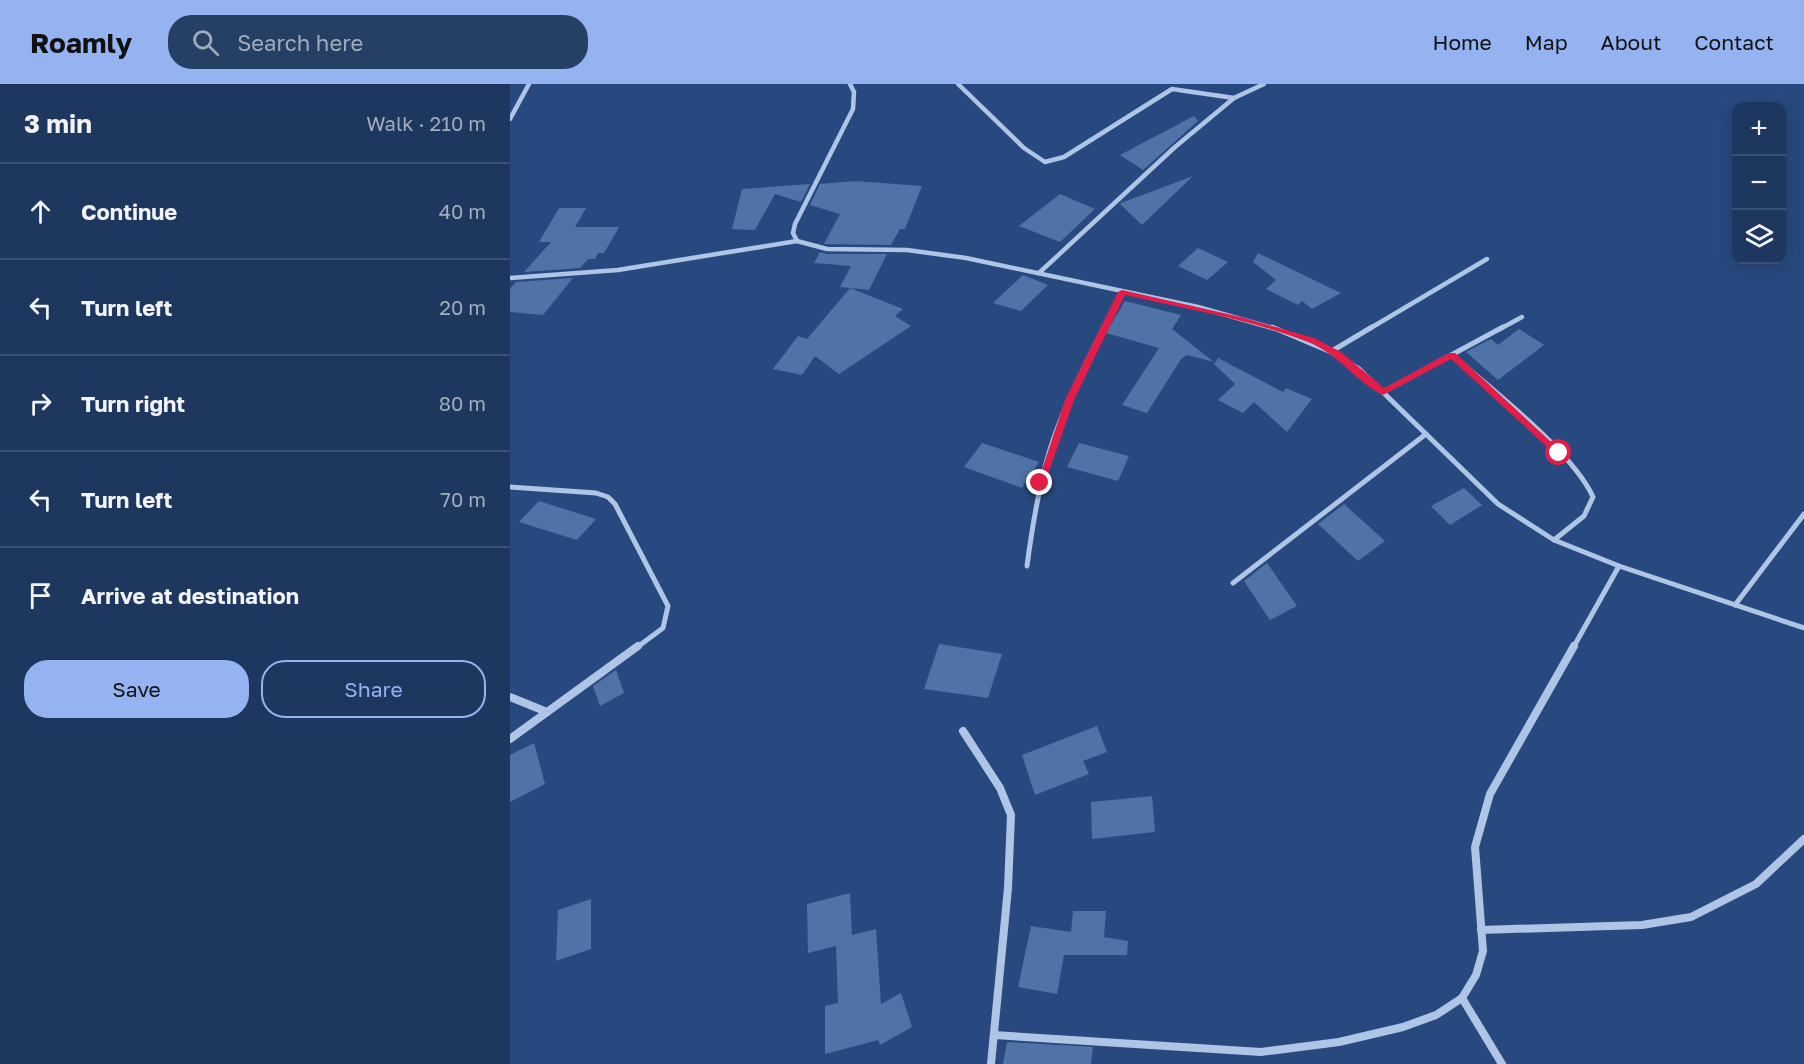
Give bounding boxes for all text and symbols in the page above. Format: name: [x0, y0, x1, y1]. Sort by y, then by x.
search box: [168, 15, 588, 69]
text: Roamly: [30, 26, 132, 59]
icon: search: [189, 26, 222, 59]
text: Search here: [237, 29, 363, 56]
text: Home: [1432, 29, 1492, 55]
text: Map: [1525, 29, 1568, 55]
text: About: [1601, 29, 1661, 55]
text: Contact: [1694, 29, 1774, 55]
map controls: [1732, 102, 1786, 264]
button: +: [1732, 102, 1786, 156]
text: 3 min: [24, 108, 92, 139]
text: Walk · 210 m: [366, 111, 486, 135]
button: −: [1732, 156, 1786, 210]
icon: ahead: [24, 195, 57, 228]
text: Continue: [81, 198, 177, 225]
text: 40 m: [439, 199, 486, 223]
button: layers: [1732, 210, 1786, 264]
icon: left: [24, 291, 57, 324]
text: Turn left: [81, 294, 172, 321]
text: 20 m: [439, 295, 486, 319]
icon: right: [24, 387, 57, 420]
text: Turn right: [81, 390, 185, 417]
text: 80 m: [439, 391, 486, 415]
route start: [1545, 439, 1571, 465]
route end: [1026, 469, 1052, 495]
icon: left: [24, 483, 57, 516]
text: Turn left: [81, 486, 172, 513]
text: 70 m: [440, 487, 486, 511]
icon: arrive: [24, 579, 57, 612]
text: Arrive at destination: [81, 582, 299, 609]
button: Save: [24, 660, 249, 718]
button: Share: [261, 660, 486, 718]

